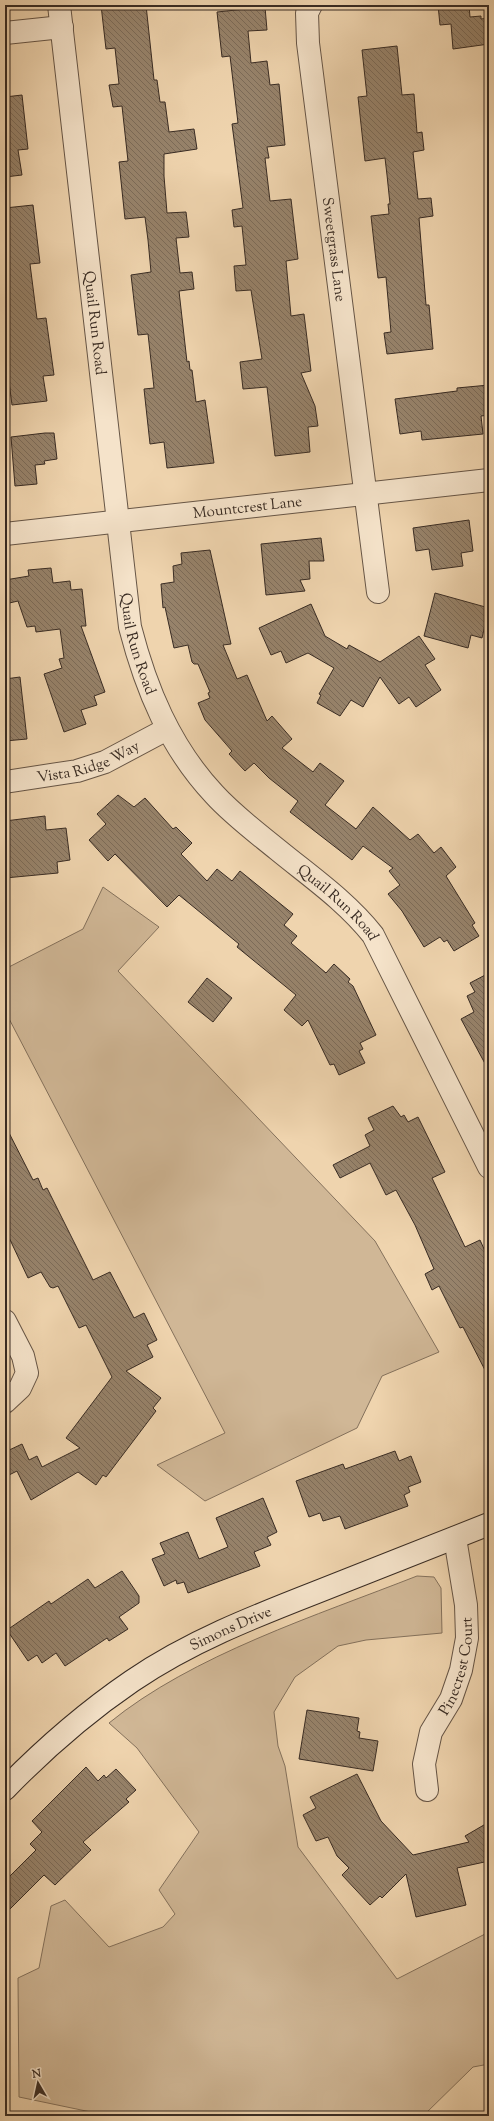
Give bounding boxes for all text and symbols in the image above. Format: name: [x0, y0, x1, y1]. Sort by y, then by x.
street label: Sweetgrass Lane: [316, 196, 350, 303]
street label: Quail Run Road: [77, 270, 110, 377]
street label: Mountcrest Lane: [192, 492, 303, 525]
street label: Quail Run Road: [114, 592, 160, 699]
street label: Vista Ridge Way: [36, 736, 144, 789]
street label: Quail Run Road: [292, 860, 383, 945]
street label: Simons Drive: [187, 1602, 275, 1657]
street label: Pinecrest Court: [434, 1617, 479, 1720]
north arrow: [18, 2063, 58, 2103]
text: N: [30, 2065, 42, 2083]

